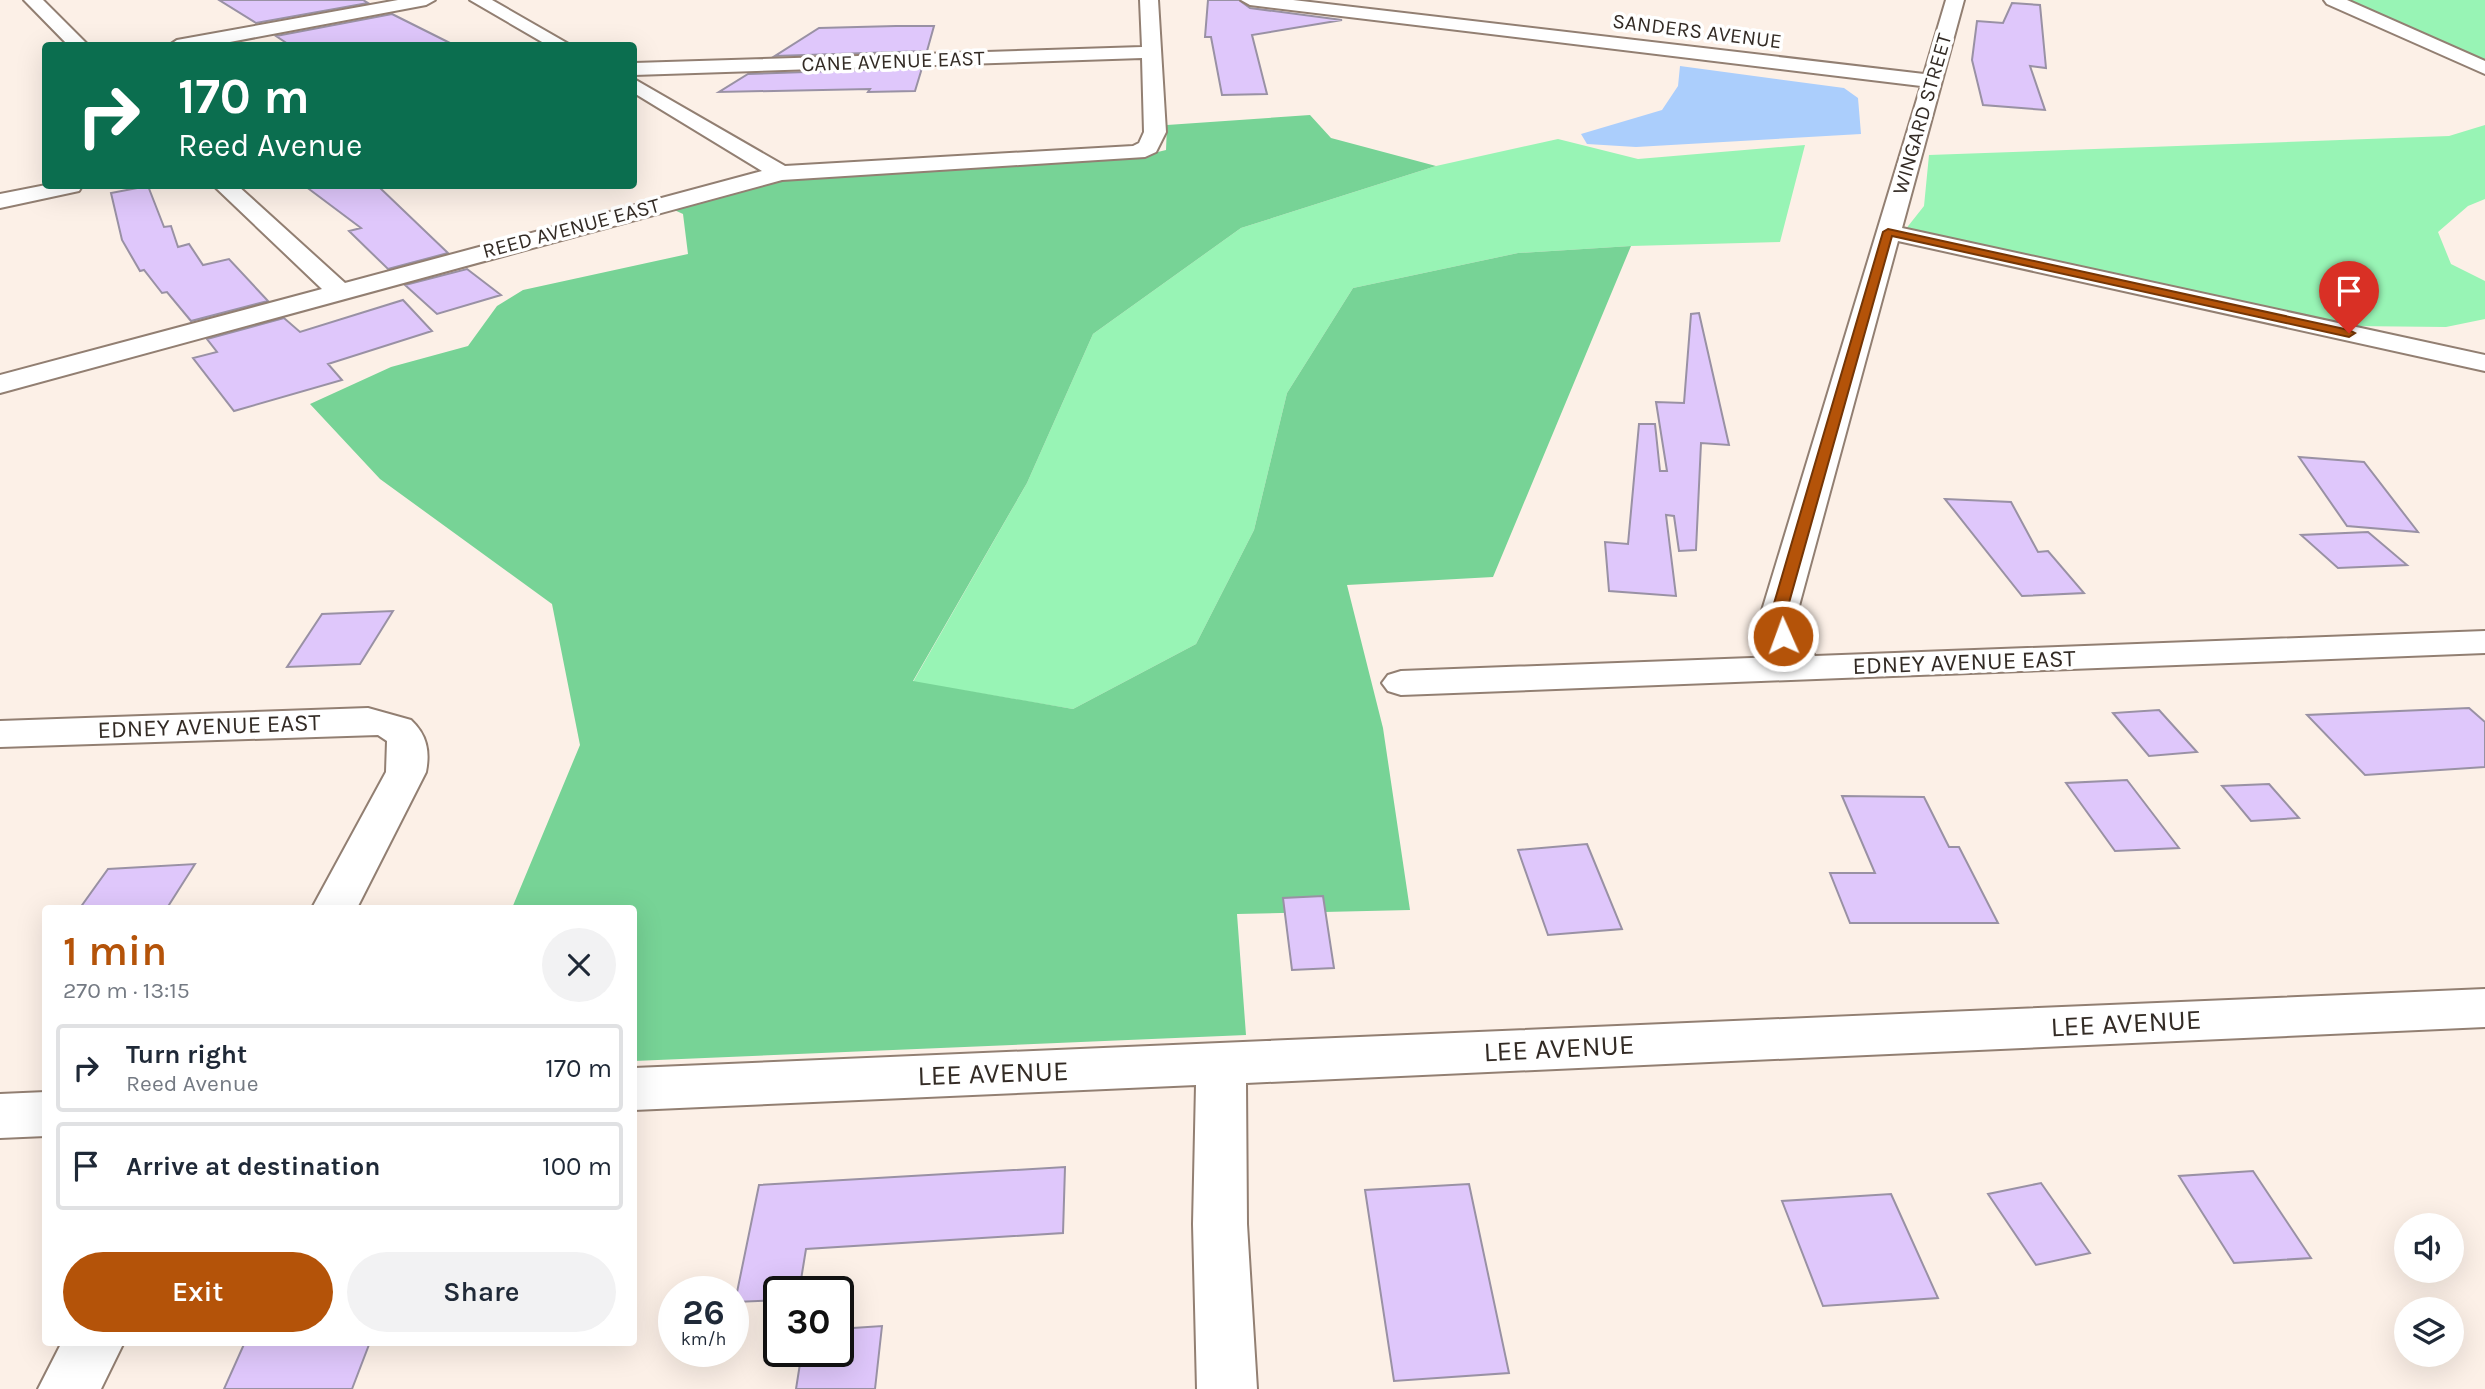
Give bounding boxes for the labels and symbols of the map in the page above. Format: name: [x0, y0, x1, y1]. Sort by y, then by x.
street label: SANDERS AVENUE: [1611, 9, 1783, 53]
street label: WINGARD STREET: [1888, 30, 1957, 197]
street label: CANE AVENUE EAST: [801, 46, 985, 76]
street label: REED AVENUE EAST: [480, 193, 663, 263]
pin: [2319, 261, 2379, 333]
position arrow: [1746, 599, 1820, 673]
street label: EDNEY AVENUE EAST: [1852, 644, 2076, 680]
street label: EDNEY AVENUE EAST: [97, 708, 321, 744]
street label: LEE AVENUE: [2050, 1003, 2202, 1043]
street label: LEE AVENUE: [1483, 1028, 1635, 1068]
street label: LEE AVENUE: [917, 1054, 1069, 1092]
speed limit sign: 30: [763, 1276, 854, 1367]

